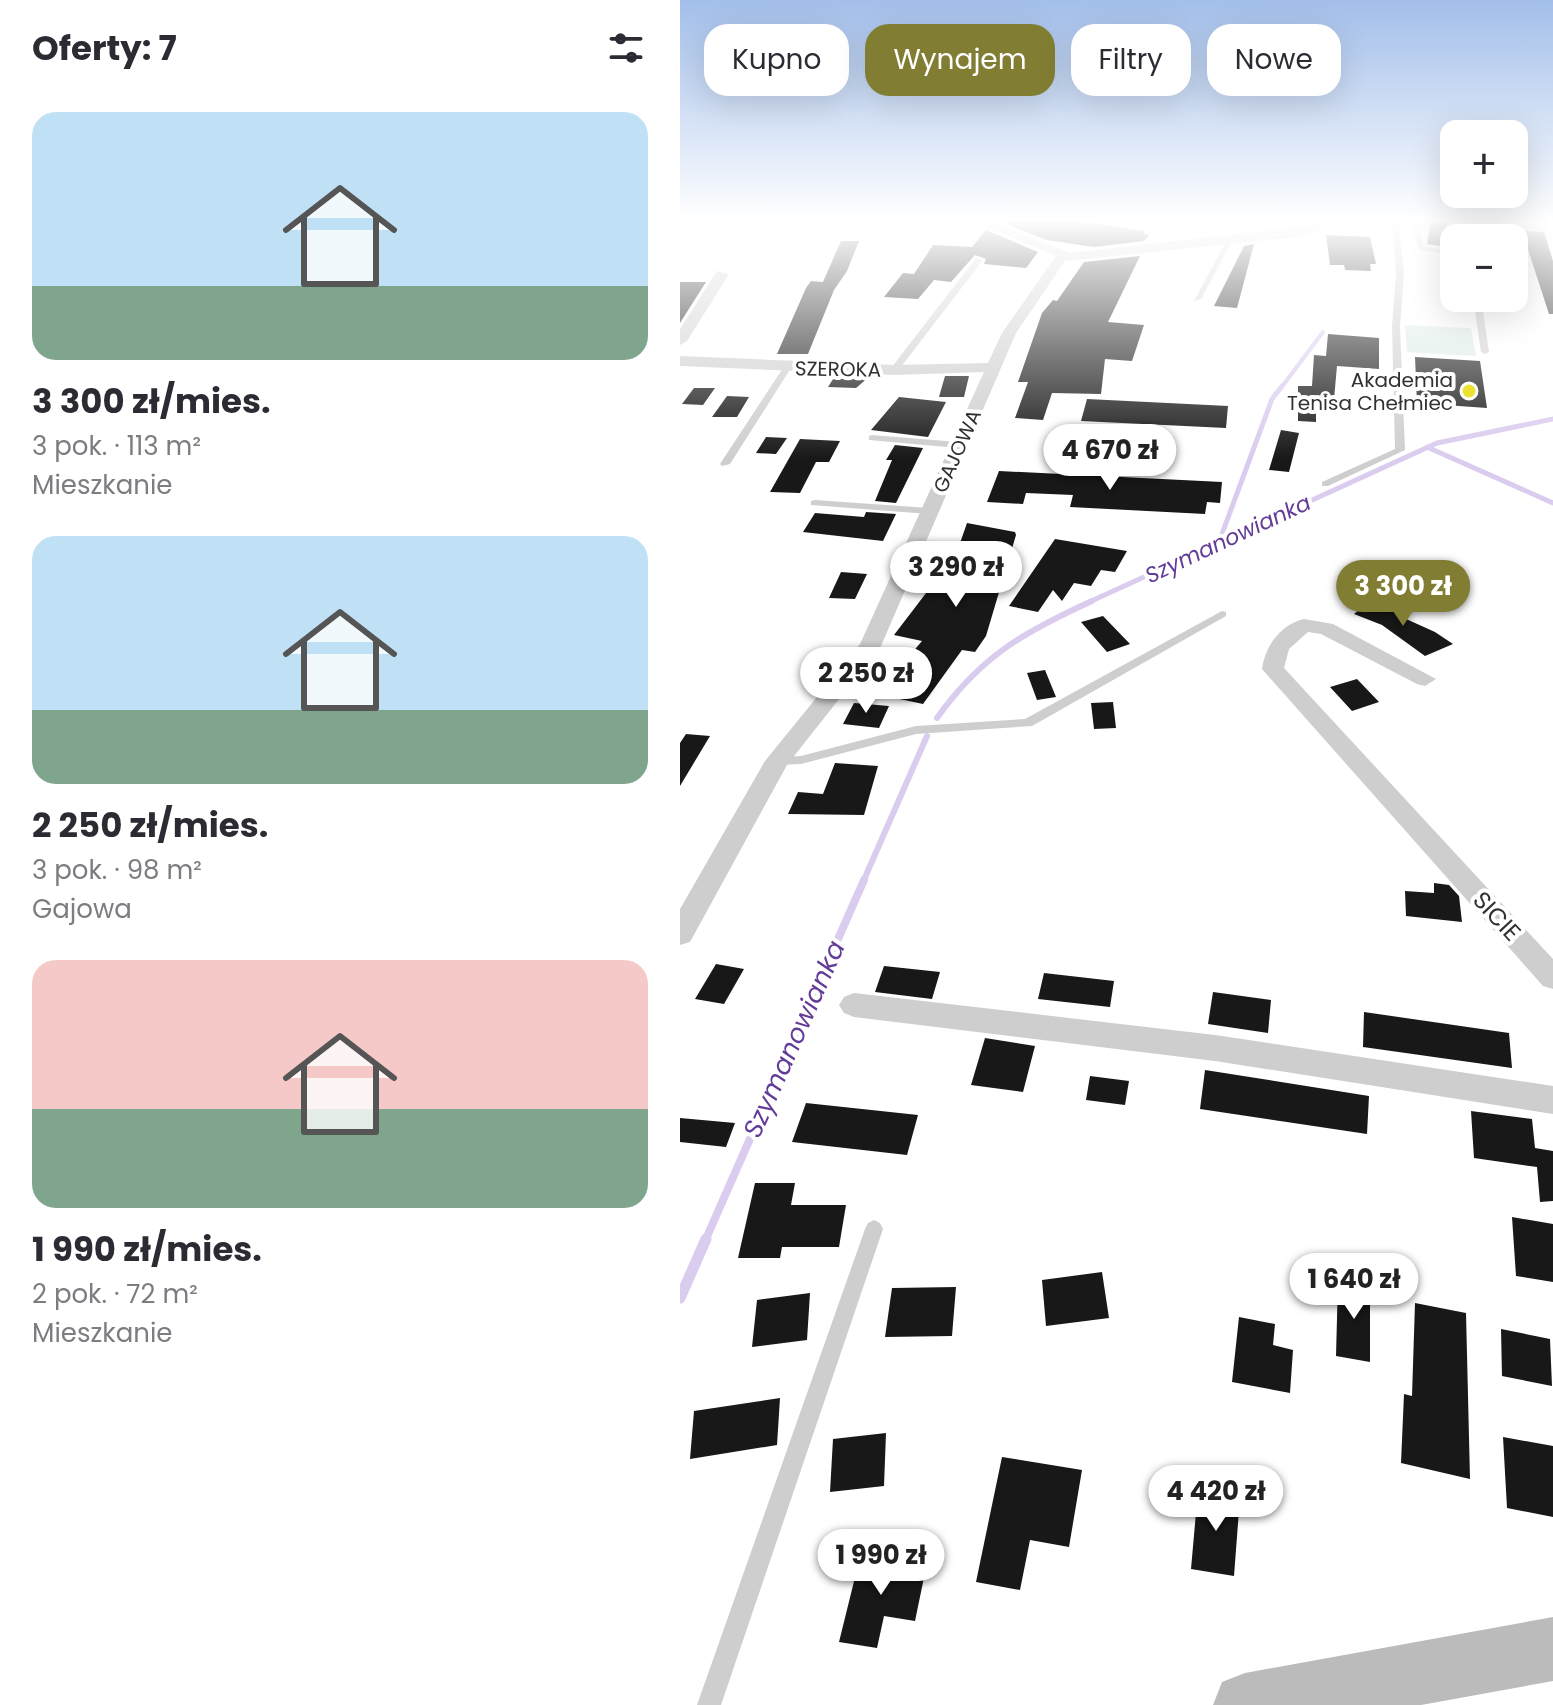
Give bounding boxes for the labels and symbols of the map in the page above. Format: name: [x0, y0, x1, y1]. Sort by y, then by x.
street label: SZEROKA: [795, 354, 881, 384]
place label: Akademia Tenisa Chełmiec: [1287, 366, 1453, 417]
marker: Akademia Tenisa Chełmiec: [1460, 382, 1478, 400]
street label: GAJOWA: [926, 405, 988, 497]
pin: 4 670 zł: [1027, 424, 1193, 492]
water label: Szymanowianka: [1140, 487, 1316, 591]
pin: 3 290 zł: [873, 541, 1039, 609]
pin: 3 300 zł: [1320, 560, 1486, 628]
pin: 2 250 zł: [783, 647, 949, 715]
street label: SICIE: [1466, 884, 1528, 948]
water label: Szymanowianka: [734, 935, 854, 1143]
pin: 1 640 zł: [1271, 1253, 1437, 1321]
pin: 4 420 zł: [1133, 1465, 1299, 1533]
pin: 1 990 zł: [798, 1529, 964, 1597]

